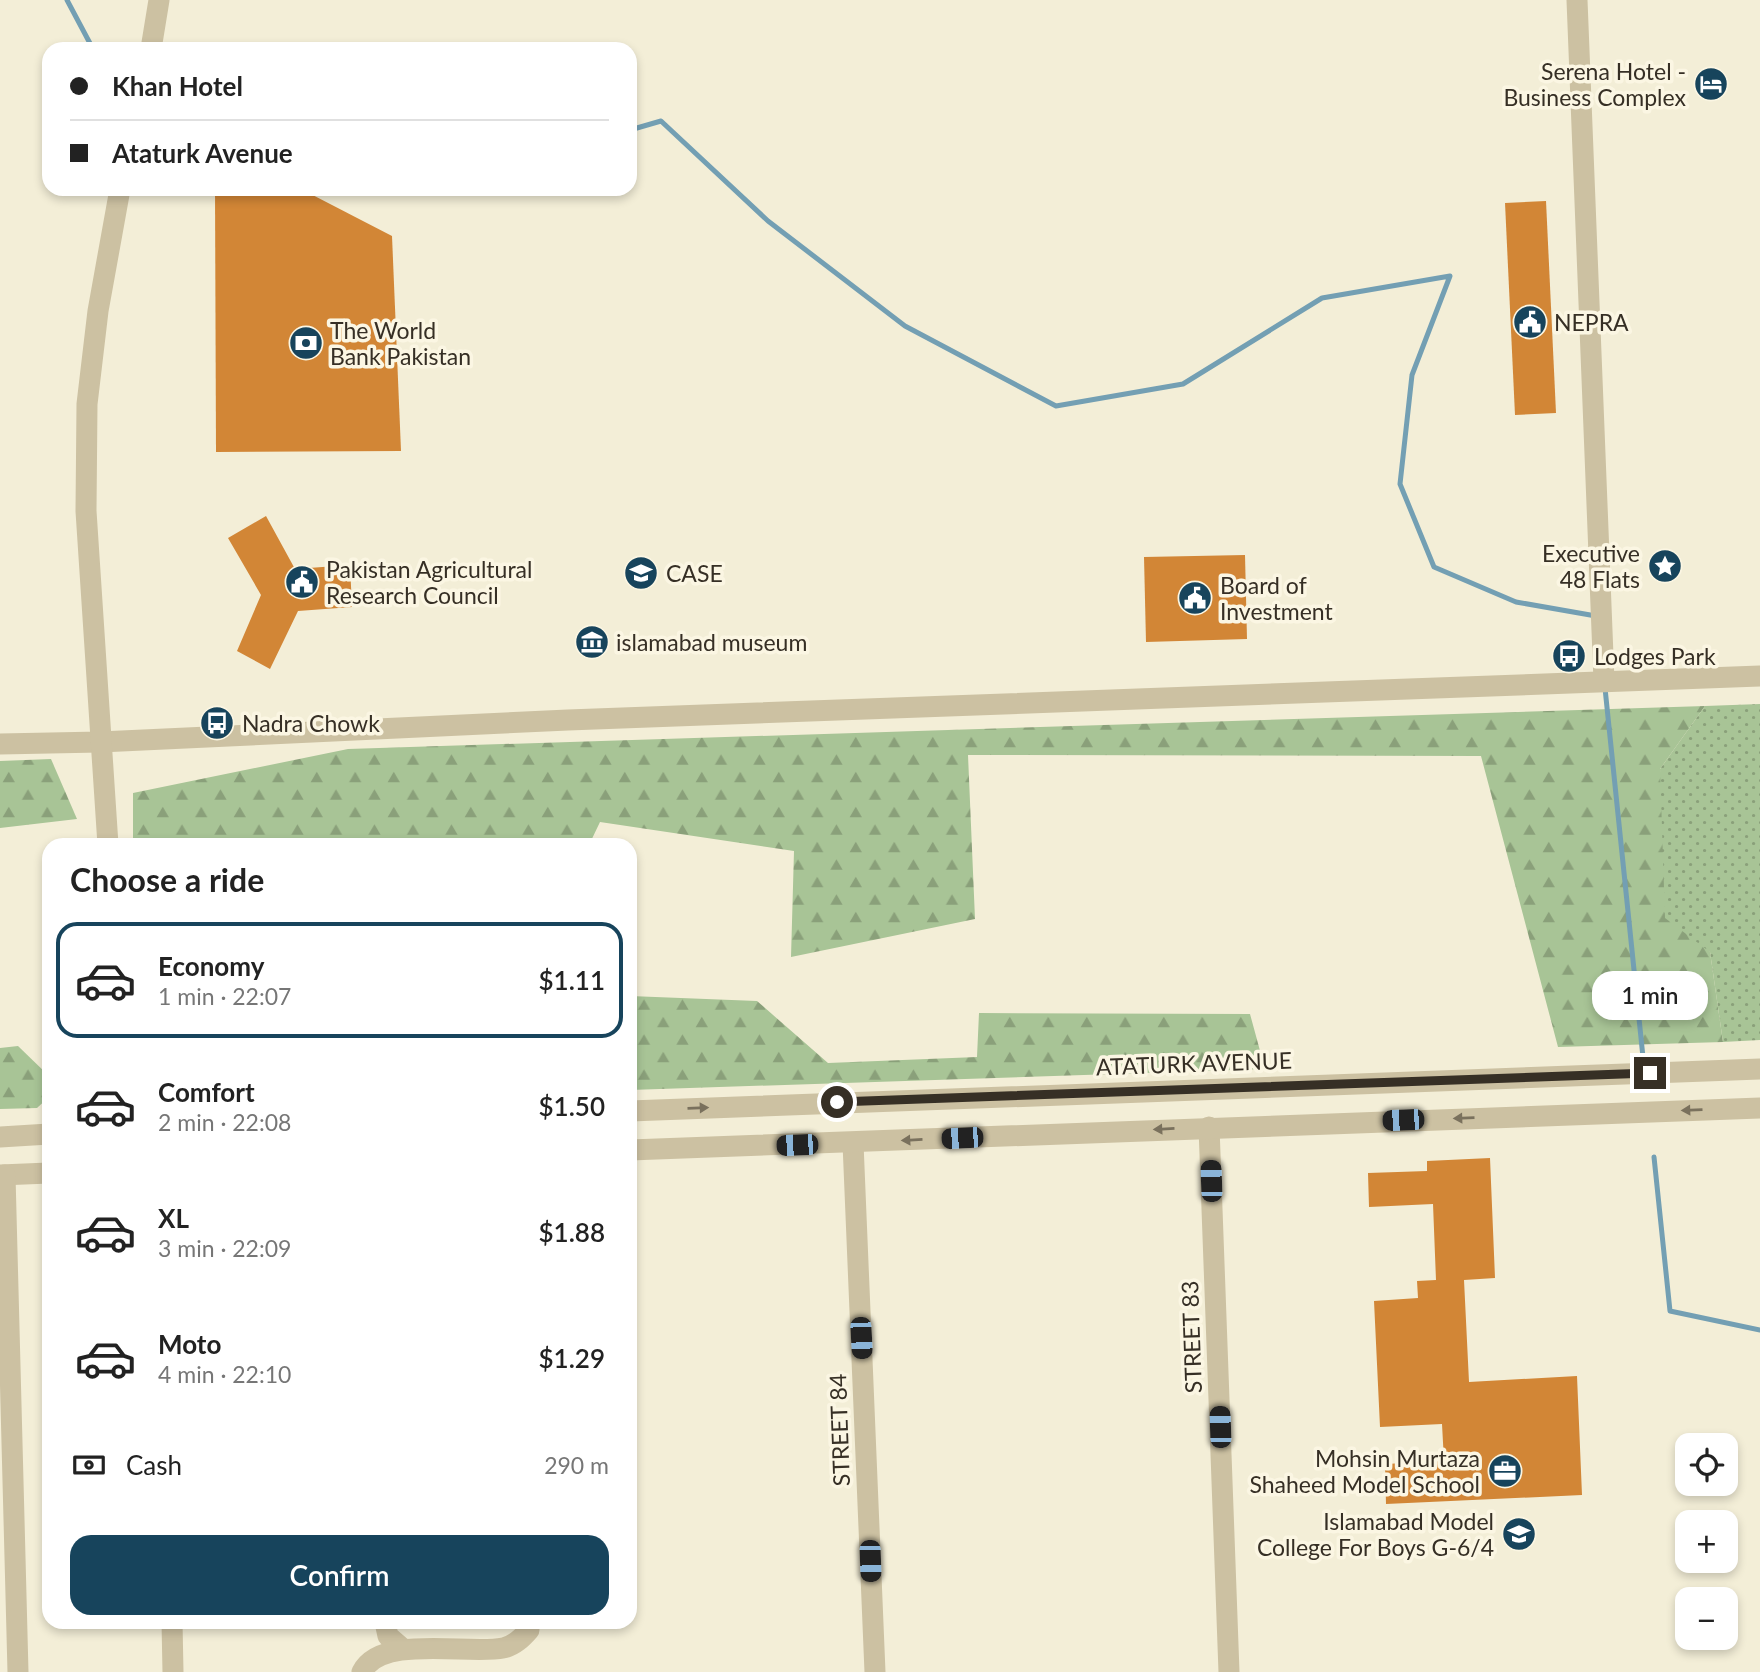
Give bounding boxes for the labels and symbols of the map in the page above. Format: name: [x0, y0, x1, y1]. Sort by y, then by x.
place label: Serena Hotel - Business Complex: [1503, 57, 1687, 111]
hotel icon: Serena Hotel - Business Complex: [1692, 65, 1730, 103]
public building icon: NEPRA: [1511, 303, 1549, 341]
place label: NEPRA: [1554, 308, 1629, 336]
place label: The World Bank Pakistan: [330, 316, 471, 370]
bank icon: The World Bank Pakistan: [287, 324, 325, 362]
place label: Executive 48 Flats: [1542, 539, 1640, 593]
place icon: Executive 48 Flats: [1646, 547, 1684, 585]
school or university icon: CASE: [622, 554, 660, 592]
place label: Pakistan Agricultural Research Council: [326, 555, 532, 609]
place label: CASE: [666, 559, 723, 587]
public building icon: Pakistan Agricultural Research Council: [283, 563, 321, 601]
place label: Board of Investment: [1220, 571, 1333, 625]
public building icon: Board of Investment: [1176, 579, 1214, 617]
museum icon: islamabad museum: [573, 623, 611, 661]
place label: islamabad museum: [616, 628, 807, 656]
bus stop icon: Lodges Park: [1550, 637, 1588, 675]
place label: Lodges Park: [1594, 642, 1716, 670]
bus stop icon: Nadra Chowk: [198, 704, 236, 742]
place label: Nadra Chowk: [242, 709, 380, 737]
callout: 1 min: [1592, 972, 1708, 1020]
street label: ATATURK AVENUE: [1096, 1046, 1292, 1080]
route end: [1634, 1057, 1666, 1089]
route start: [821, 1086, 853, 1118]
one-way arrow: [687, 1102, 709, 1113]
one-way arrow: [1681, 1105, 1703, 1116]
car: [1382, 1109, 1425, 1131]
one-way arrow: [1453, 1113, 1475, 1124]
one-way arrow: [1152, 1124, 1174, 1135]
car: [941, 1126, 984, 1150]
car: [776, 1134, 819, 1156]
one-way arrow: [901, 1135, 923, 1146]
car: [1200, 1160, 1223, 1202]
street label: STREET 83: [1175, 1280, 1207, 1394]
car: [850, 1316, 873, 1360]
street label: STREET 84: [823, 1373, 855, 1487]
car: [1209, 1406, 1232, 1448]
place label: Mohsin Murtaza Shaheed Model School: [1249, 1444, 1480, 1498]
office icon: Mohsin Murtaza Shaheed Model School: [1486, 1452, 1524, 1490]
place label: Islamabad Model College For Boys G-6/4: [1257, 1507, 1494, 1561]
school or university icon: Islamabad Model College For Boys G-6/4: [1500, 1515, 1538, 1553]
car: [859, 1540, 882, 1582]

